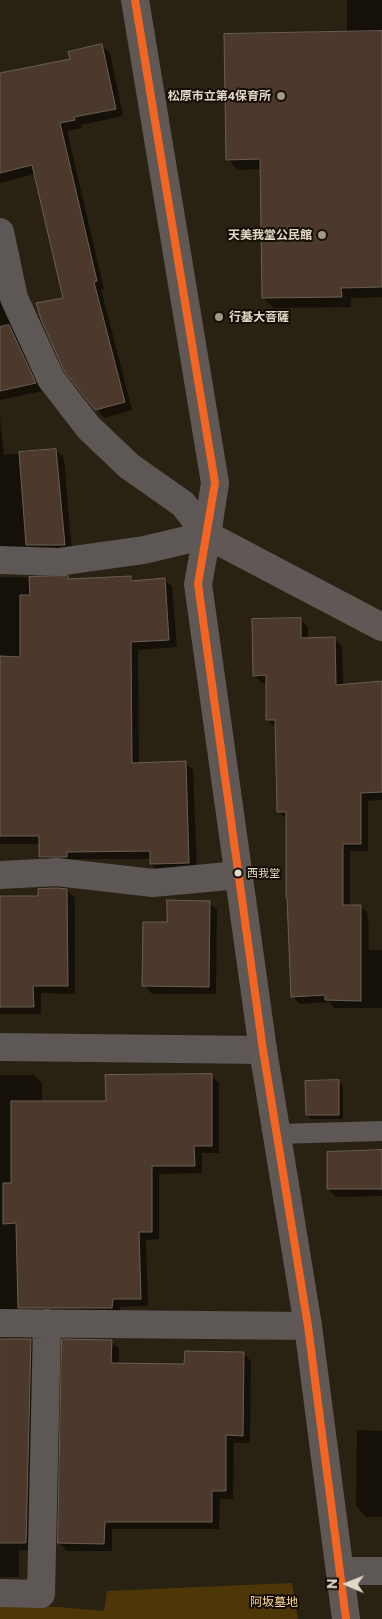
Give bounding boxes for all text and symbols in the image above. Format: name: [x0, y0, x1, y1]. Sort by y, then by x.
place label: 松原市立第4保育所: [168, 89, 271, 103]
marker: 松原市立第4保育所: [275, 90, 287, 102]
place label: 天美我堂公民館: [228, 228, 312, 242]
marker: 天美我堂公民館: [316, 229, 328, 241]
place label: 行基大菩薩: [229, 310, 289, 324]
marker: 行基大菩薩: [213, 311, 225, 323]
place label: 西我堂: [247, 866, 280, 880]
marker: 西我堂: [233, 868, 243, 878]
north arrow: [322, 1559, 372, 1609]
text: N: [323, 1578, 340, 1589]
park label: 阿坂墓地: [250, 1595, 298, 1609]

